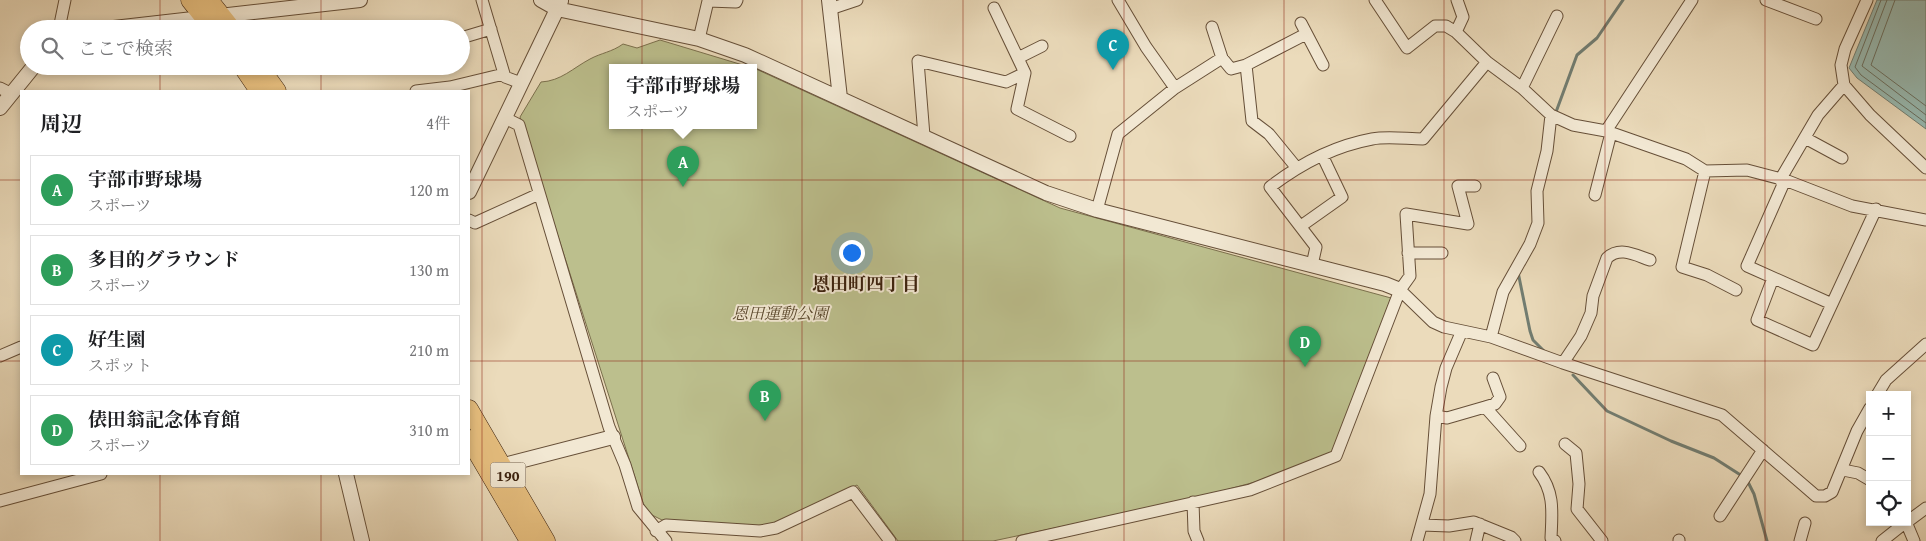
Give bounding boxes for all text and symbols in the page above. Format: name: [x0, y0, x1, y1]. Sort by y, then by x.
search box: [20, 20, 470, 75]
pin: C: [1097, 29, 1129, 70]
icon: search: [38, 34, 66, 62]
text: ここで検索: [78, 34, 173, 62]
popup: [609, 64, 757, 129]
text: 宇部市野球場: [626, 71, 740, 99]
text: スポーツ: [626, 99, 689, 123]
text: 周辺: [40, 108, 82, 139]
text: 4件: [426, 111, 450, 135]
pin: A: [667, 146, 699, 187]
text: 宇部市野球場: [88, 165, 202, 193]
text: A: [52, 178, 62, 202]
text: 120 m: [409, 178, 449, 202]
text: スポーツ: [88, 193, 151, 217]
your location: [839, 240, 865, 266]
text: 多目的グラウンド: [88, 245, 240, 273]
text: B: [52, 258, 62, 282]
text: 130 m: [409, 258, 449, 282]
district label: 恩田町四丁目: [812, 270, 920, 297]
text: スポーツ: [88, 273, 151, 297]
park label: 恩田運動公園: [732, 301, 831, 325]
text: 好生園: [88, 325, 145, 353]
pin: D: [1289, 326, 1321, 367]
text: C: [52, 338, 62, 362]
text: 210 m: [409, 338, 449, 362]
text: スポット: [88, 353, 152, 377]
pin: B: [749, 380, 781, 421]
map controls: [1866, 391, 1911, 526]
button: +: [1866, 391, 1911, 436]
text: 俵田翁記念体育館: [88, 405, 240, 433]
text: D: [52, 418, 62, 442]
text: 310 m: [409, 418, 449, 442]
text: スポーツ: [88, 433, 151, 457]
button: −: [1866, 436, 1911, 481]
road number: 190: [490, 462, 526, 488]
button: locate: [1866, 481, 1911, 526]

